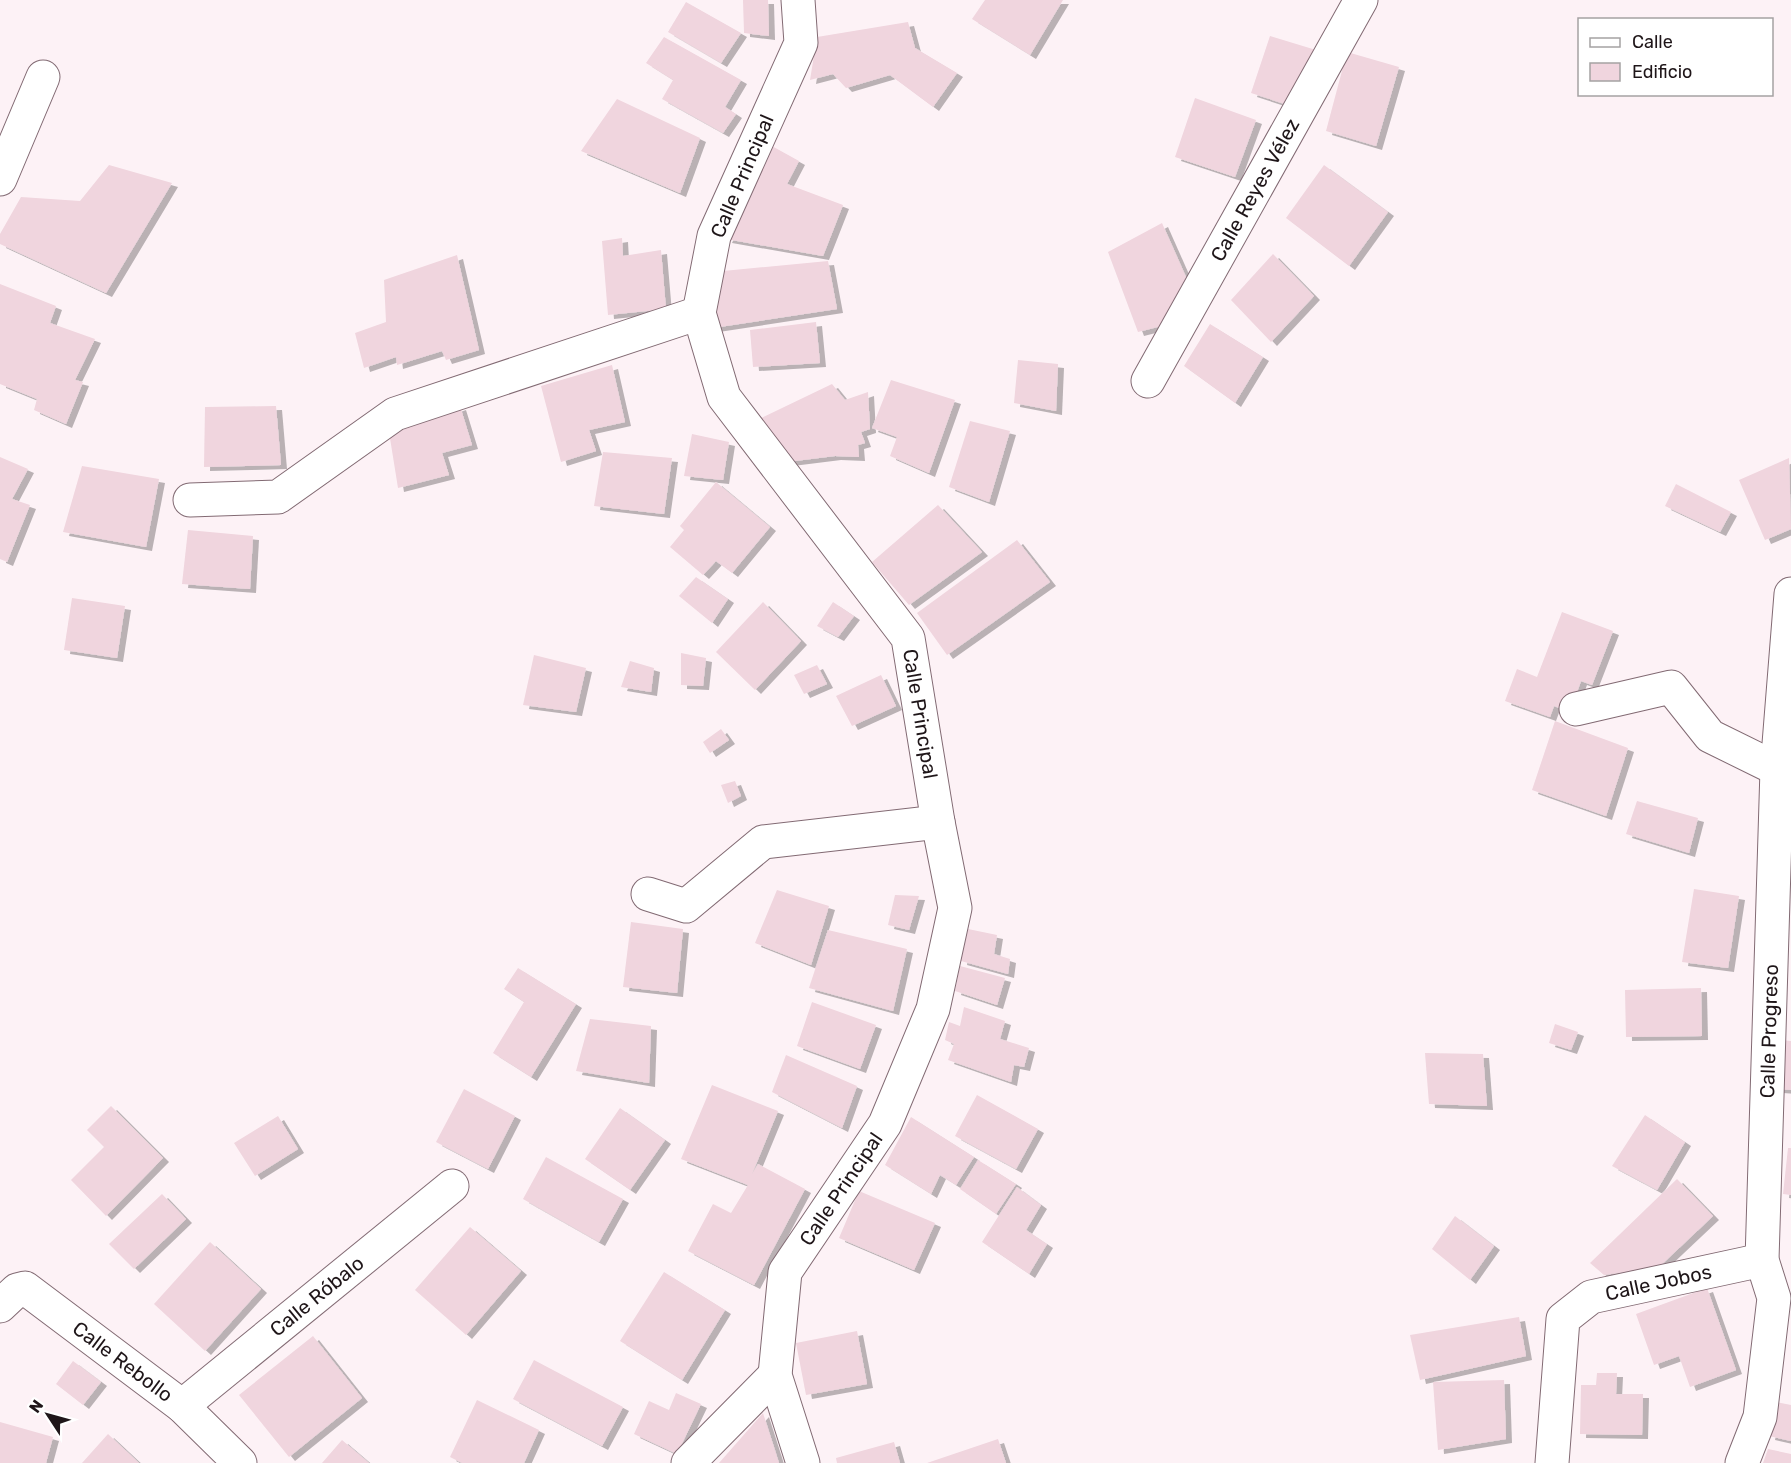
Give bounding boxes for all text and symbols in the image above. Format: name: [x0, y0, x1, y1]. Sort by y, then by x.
legend: [1578, 18, 1773, 96]
text: Calle: [1632, 31, 1673, 53]
text: Edificio: [1632, 61, 1692, 83]
street label: Calle Principal: [705, 111, 779, 241]
street label: Calle Reyes Vélez: [1205, 114, 1304, 266]
street label: Calle Principal: [898, 647, 943, 781]
street label: Calle Progreso: [1755, 964, 1783, 1099]
street label: Calle Principal: [794, 1128, 888, 1250]
street label: Calle Róbalo: [265, 1251, 369, 1341]
street label: Calle Jobos: [1603, 1259, 1714, 1306]
street label: Calle Rebollo: [68, 1316, 178, 1407]
north arrow: [18, 1385, 78, 1445]
text: N: [25, 1396, 47, 1417]

